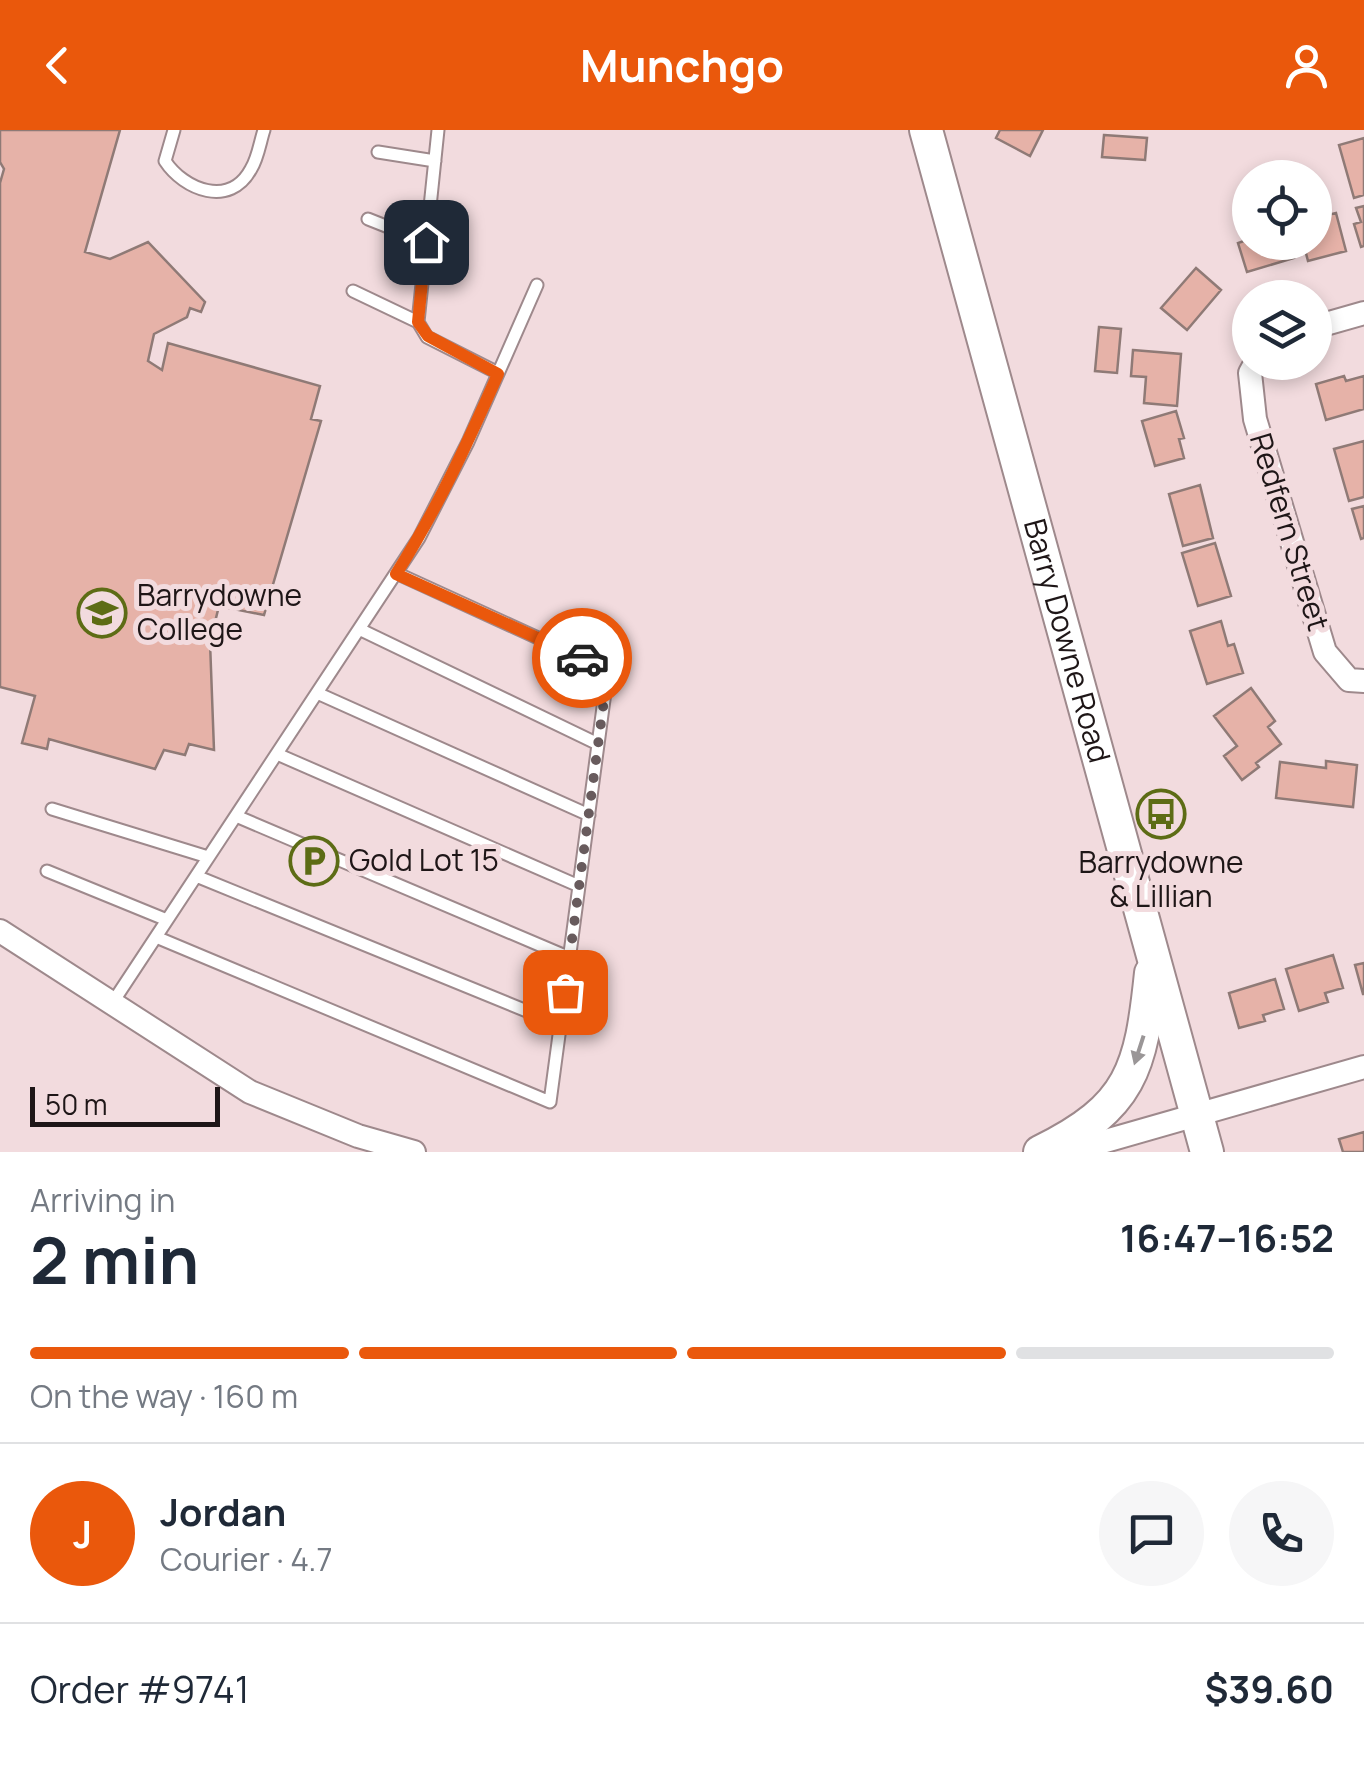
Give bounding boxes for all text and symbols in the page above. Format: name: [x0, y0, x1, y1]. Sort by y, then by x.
text: Munchgo: [580, 34, 784, 96]
icon: back: [30, 38, 85, 93]
icon: person: [1279, 38, 1334, 93]
map controls: [1232, 160, 1332, 380]
button: locate: [1232, 160, 1332, 260]
pin: [384, 200, 469, 285]
icon: home: [399, 215, 454, 270]
button: layers: [1232, 280, 1332, 380]
street label: Redfern Street: [1241, 428, 1340, 635]
street label: Barry Downe Road: [1015, 514, 1121, 767]
place label: Barrydowne College: [137, 574, 302, 649]
school or university icon: Barrydowne College: [76, 587, 128, 639]
courier: [532, 608, 632, 708]
icon: car: [555, 631, 610, 686]
bus stop icon: Barrydowne & Lillian: [1135, 788, 1187, 840]
parking icon: Gold Lot 15: [288, 835, 340, 887]
place label: Gold Lot 15: [349, 839, 499, 880]
place label: Barrydowne & Lillian: [1079, 841, 1243, 916]
pin: [523, 950, 608, 1035]
icon: bag: [538, 965, 593, 1020]
one-way arrow: [1131, 1035, 1146, 1065]
scale bar: [30, 1082, 220, 1126]
text: 50 m: [45, 1085, 108, 1123]
text: Arriving in: [30, 1178, 175, 1222]
text: 16:47–16:52: [1120, 1211, 1334, 1263]
text: 2 min: [30, 1215, 199, 1304]
text: On the way · 160 m: [30, 1374, 298, 1418]
button: chat: [1099, 1481, 1204, 1586]
button: phone: [1229, 1481, 1334, 1586]
text: Jordan: [160, 1485, 286, 1537]
text: J: [73, 1507, 92, 1559]
text: Courier · 4.7: [160, 1537, 333, 1581]
text: Order #9741: [30, 1662, 250, 1714]
text: $39.60: [1204, 1662, 1334, 1714]

